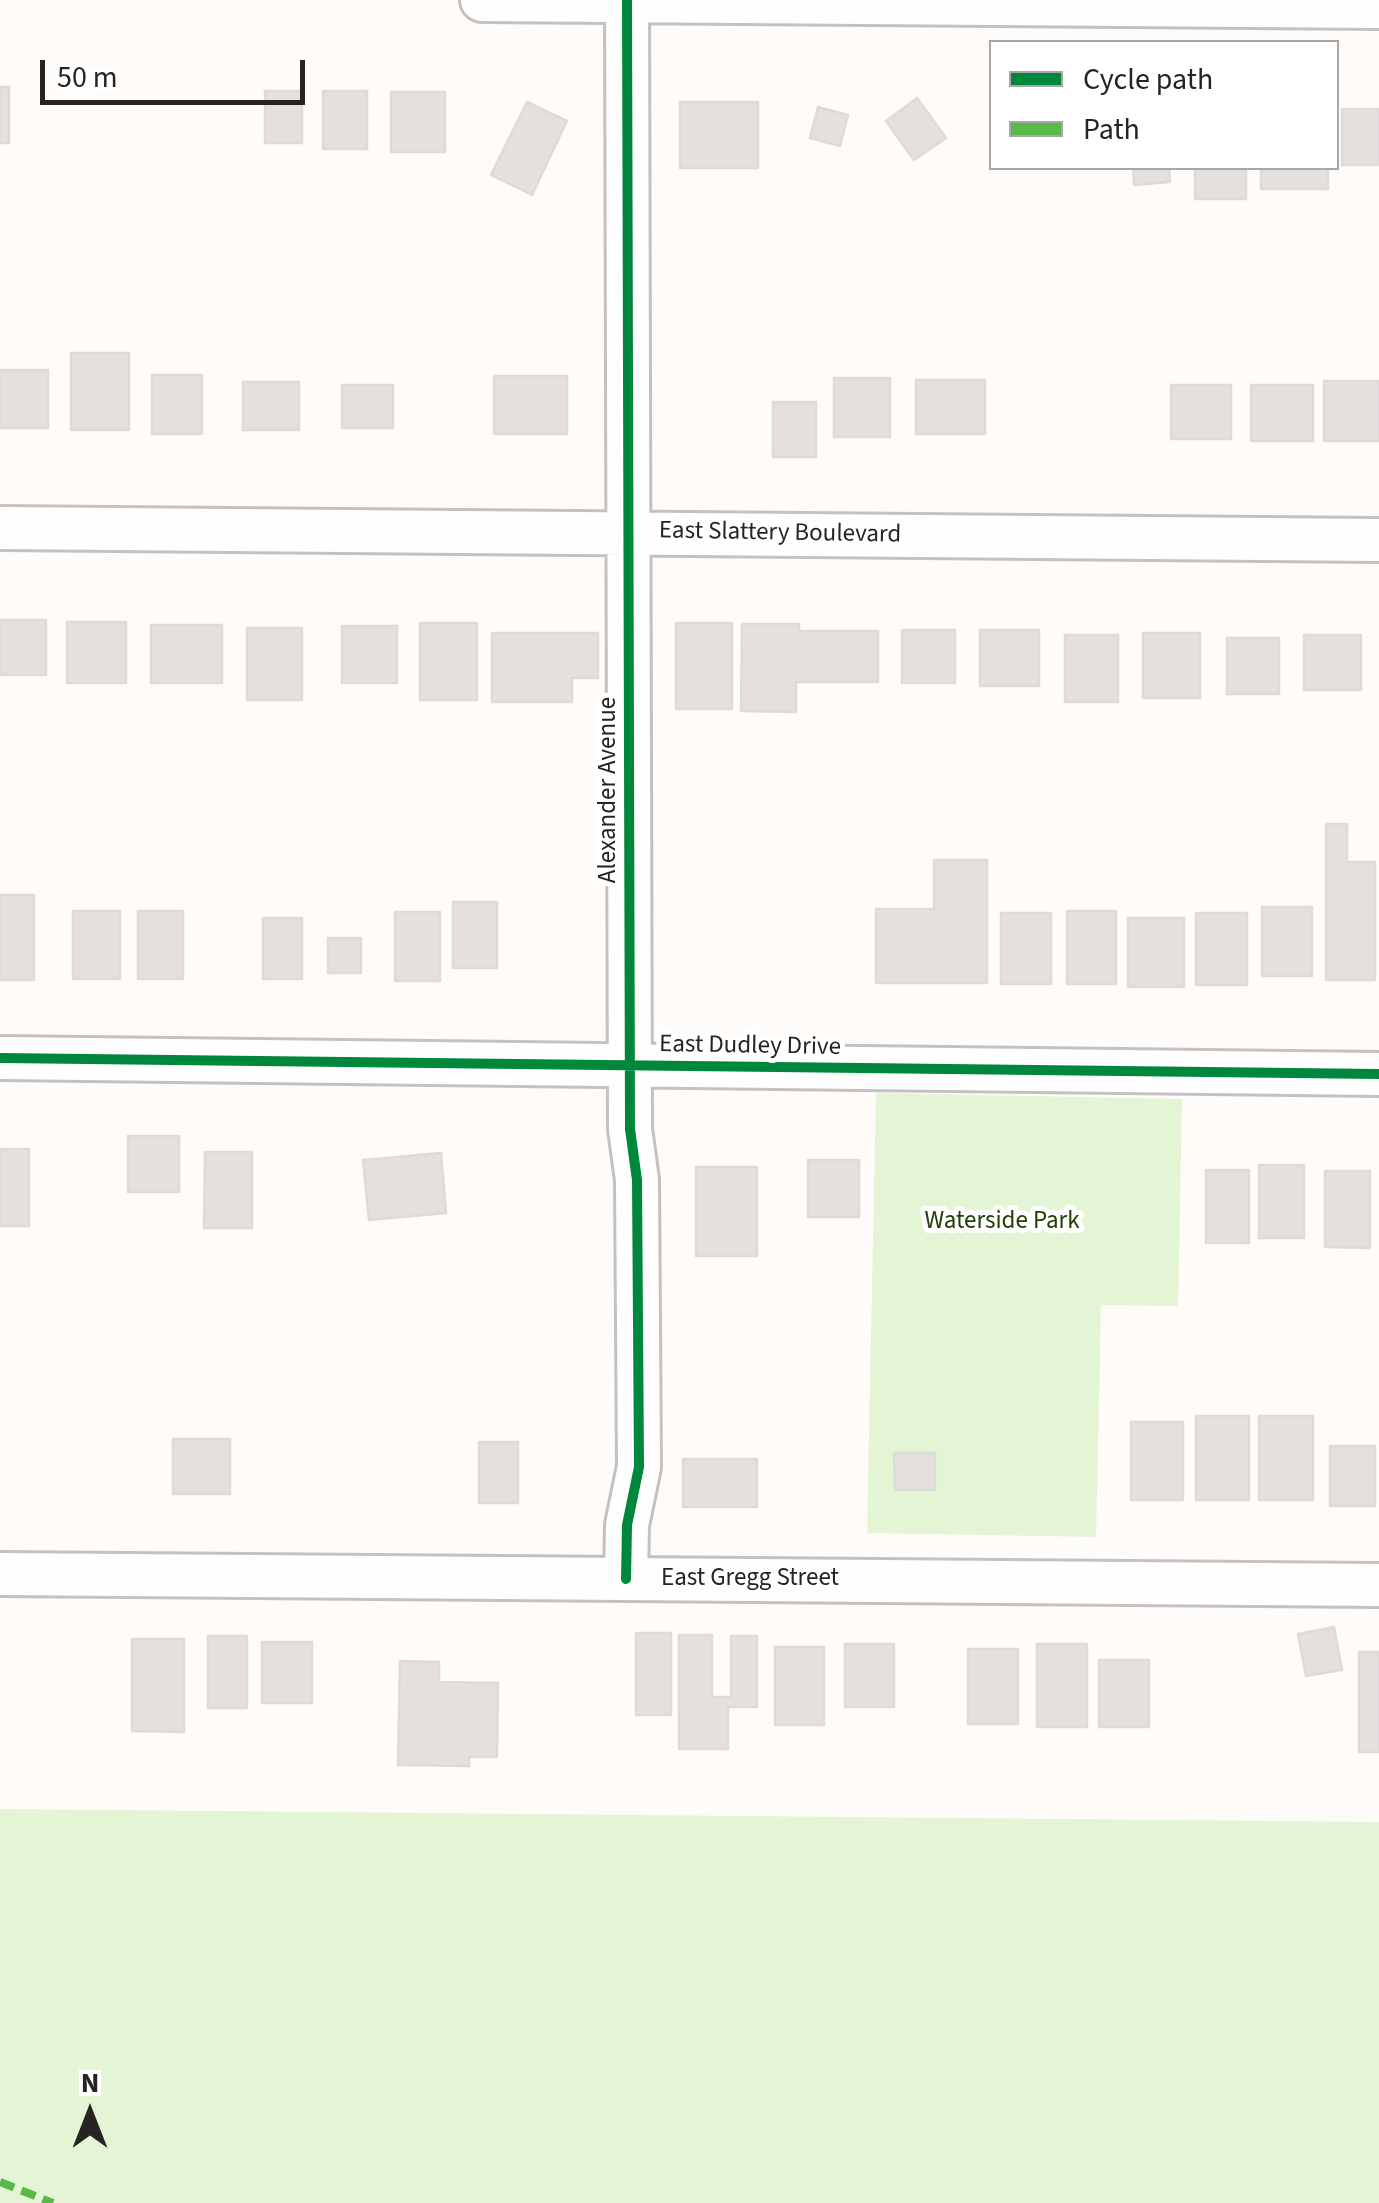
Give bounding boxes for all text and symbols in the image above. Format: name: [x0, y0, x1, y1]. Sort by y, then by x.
scale bar: [45, 40, 310, 102]
legend: [989, 40, 1339, 170]
text: 50 m: [57, 56, 118, 99]
text: Cycle path: [1083, 58, 1213, 101]
text: Path: [1083, 108, 1140, 151]
street label: East Slattery Boulevard: [659, 517, 901, 551]
street label: Alexander Avenue: [595, 697, 625, 883]
street label: East Dudley Drive: [659, 1030, 841, 1064]
park label: Waterside Park: [924, 1208, 1080, 1238]
street label: East Gregg Street: [661, 1565, 839, 1595]
north arrow: [40, 2063, 140, 2163]
text: N: [81, 2063, 99, 2103]

